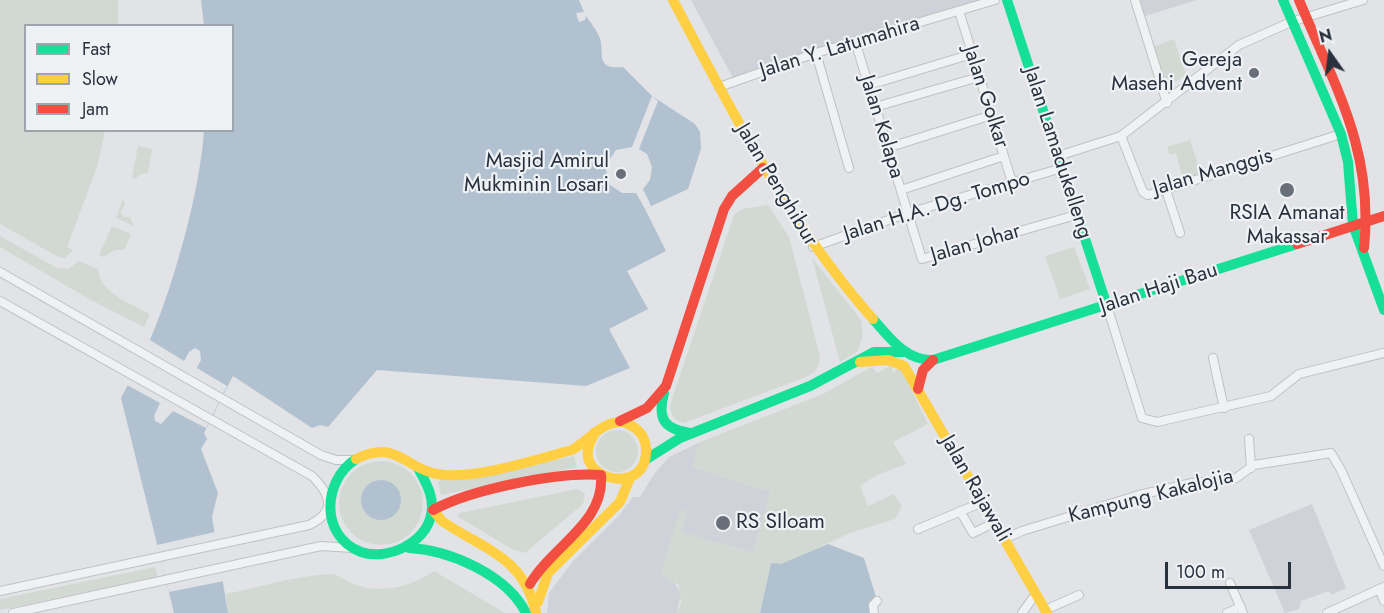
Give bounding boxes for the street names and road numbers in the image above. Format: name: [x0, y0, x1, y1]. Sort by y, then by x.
street label: Jalan Y. Latumahira: [757, 12, 923, 84]
street label: Jalan Golkar: [957, 42, 1013, 152]
street label: Jalan Lamadukelleng: [1017, 64, 1097, 242]
street label: Jalan Kelapa: [853, 72, 909, 182]
street label: Jalan Penghibur: [729, 119, 823, 251]
street label: Jalan Manggis: [1150, 144, 1276, 202]
street label: Jalan H.A. Dg. Tompo: [841, 167, 1033, 247]
street label: Jalan Johar: [928, 219, 1024, 269]
street label: Jalan Haji Bau: [1097, 258, 1221, 320]
street label: Jalan Rajawali: [934, 431, 1016, 547]
street label: Kampung Kakalojia: [1066, 464, 1236, 530]

